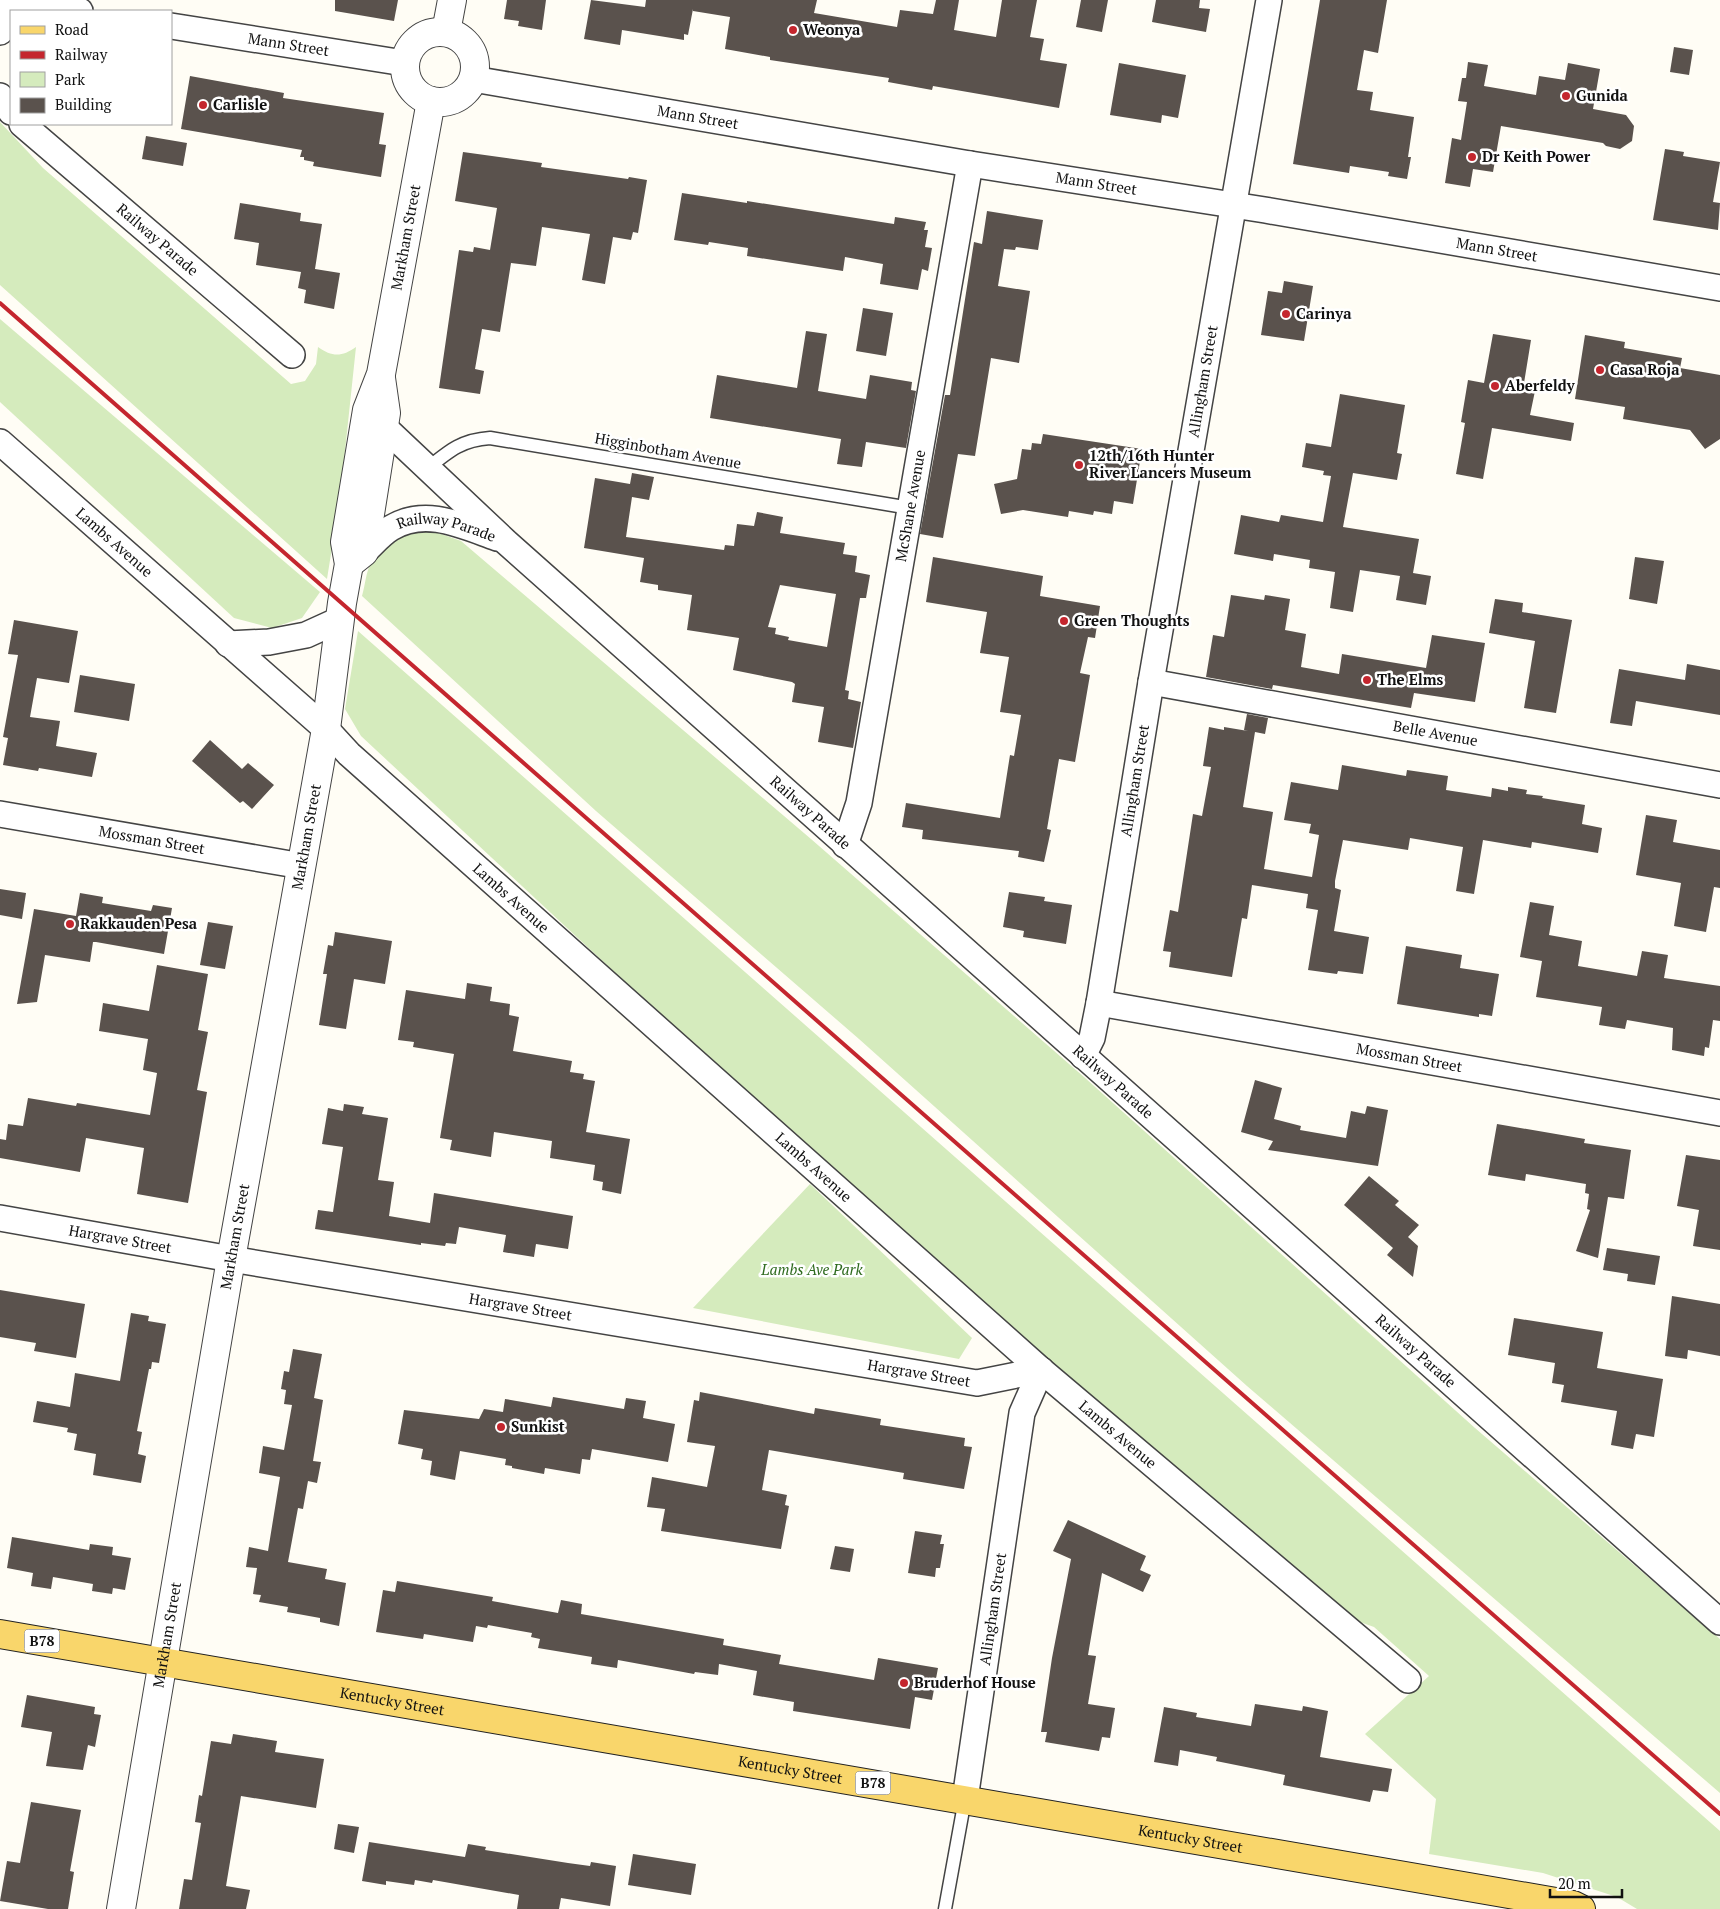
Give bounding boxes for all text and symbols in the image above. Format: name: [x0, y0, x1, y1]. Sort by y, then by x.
legend: [10, 10, 172, 125]
text: Road: [55, 19, 88, 39]
place label: Weonya: [803, 19, 861, 39]
marker: Weonya: [787, 24, 799, 36]
street label: Mann Street: [247, 27, 331, 60]
text: Railway: [55, 44, 108, 64]
text: Park: [55, 69, 85, 89]
place label: Gunida: [1576, 85, 1629, 105]
marker: Gunida: [1560, 90, 1572, 102]
text: Building: [55, 94, 113, 114]
place label: Carlisle: [213, 94, 267, 114]
marker: Carlisle: [197, 99, 209, 111]
street label: Mann Street: [656, 100, 740, 133]
place label: Dr Keith Power: [1482, 146, 1591, 166]
marker: Dr Keith Power: [1466, 151, 1478, 163]
street label: Mann Street: [1054, 166, 1139, 199]
street label: Markham Street: [386, 182, 425, 292]
street label: Railway Parade: [113, 198, 203, 280]
street label: Mann Street: [1455, 232, 1540, 266]
place label: Carinya: [1296, 303, 1352, 323]
marker: Carinya: [1280, 308, 1292, 320]
street label: Allingham Street: [1182, 323, 1222, 439]
place label: Casa Roja: [1610, 359, 1680, 379]
marker: Casa Roja: [1594, 364, 1606, 376]
place label: Aberfeldy: [1505, 375, 1576, 395]
marker: Aberfeldy: [1489, 380, 1501, 392]
street label: Higginbotham Avenue: [593, 427, 743, 473]
place label: 12th/16th Hunter River Lancers Museum: [1089, 445, 1251, 482]
street label: McShane Avenue: [890, 448, 929, 563]
marker: 12th/16th Hunter River Lancers Museum: [1073, 459, 1085, 471]
street label: Lambs Avenue: [72, 502, 157, 581]
street label: Railway Parade: [393, 507, 499, 546]
place label: Green Thoughts: [1074, 610, 1190, 630]
marker: Green Thoughts: [1058, 615, 1070, 627]
place label: The Elms: [1377, 669, 1444, 689]
marker: The Elms: [1361, 674, 1373, 686]
street label: Belle Avenue: [1392, 715, 1480, 750]
street label: Allingham Street: [1115, 722, 1153, 838]
street label: Railway Parade: [766, 771, 856, 853]
street label: Markham Street: [286, 782, 325, 891]
street label: Mossman Street: [97, 820, 207, 858]
street label: Lambs Avenue: [469, 858, 554, 937]
place label: Rakkauden Pesa: [80, 913, 198, 933]
marker: Rakkauden Pesa: [64, 918, 76, 930]
street label: Mossman Street: [1355, 1038, 1464, 1076]
street label: Railway Parade: [1069, 1040, 1158, 1122]
street label: Lambs Avenue: [772, 1127, 857, 1206]
street label: Markham Street: [215, 1181, 253, 1291]
street label: Hargrave Street: [67, 1219, 174, 1257]
park label: Lambs Ave Park: [760, 1259, 863, 1279]
street label: Hargrave Street: [468, 1288, 574, 1325]
street label: Railway Parade: [1372, 1309, 1461, 1392]
street label: Hargrave Street: [866, 1354, 973, 1391]
street label: Lambs Avenue: [1075, 1395, 1161, 1473]
place label: Sunkist: [511, 1416, 565, 1436]
marker: Sunkist: [495, 1421, 507, 1433]
street label: Allingham Street: [974, 1551, 1010, 1667]
street label: Markham Street: [148, 1580, 185, 1689]
road number: B78: [24, 1630, 60, 1652]
place label: Bruderhof House: [914, 1672, 1036, 1692]
marker: Bruderhof House: [898, 1677, 910, 1689]
street label: Kentucky Street: [339, 1682, 447, 1719]
street label: Kentucky Street: [737, 1750, 845, 1788]
road number: B78: [856, 1772, 890, 1795]
street label: Kentucky Street: [1137, 1819, 1245, 1857]
scale bar: [1550, 1866, 1622, 1898]
text: 20 m: [1558, 1873, 1591, 1893]

